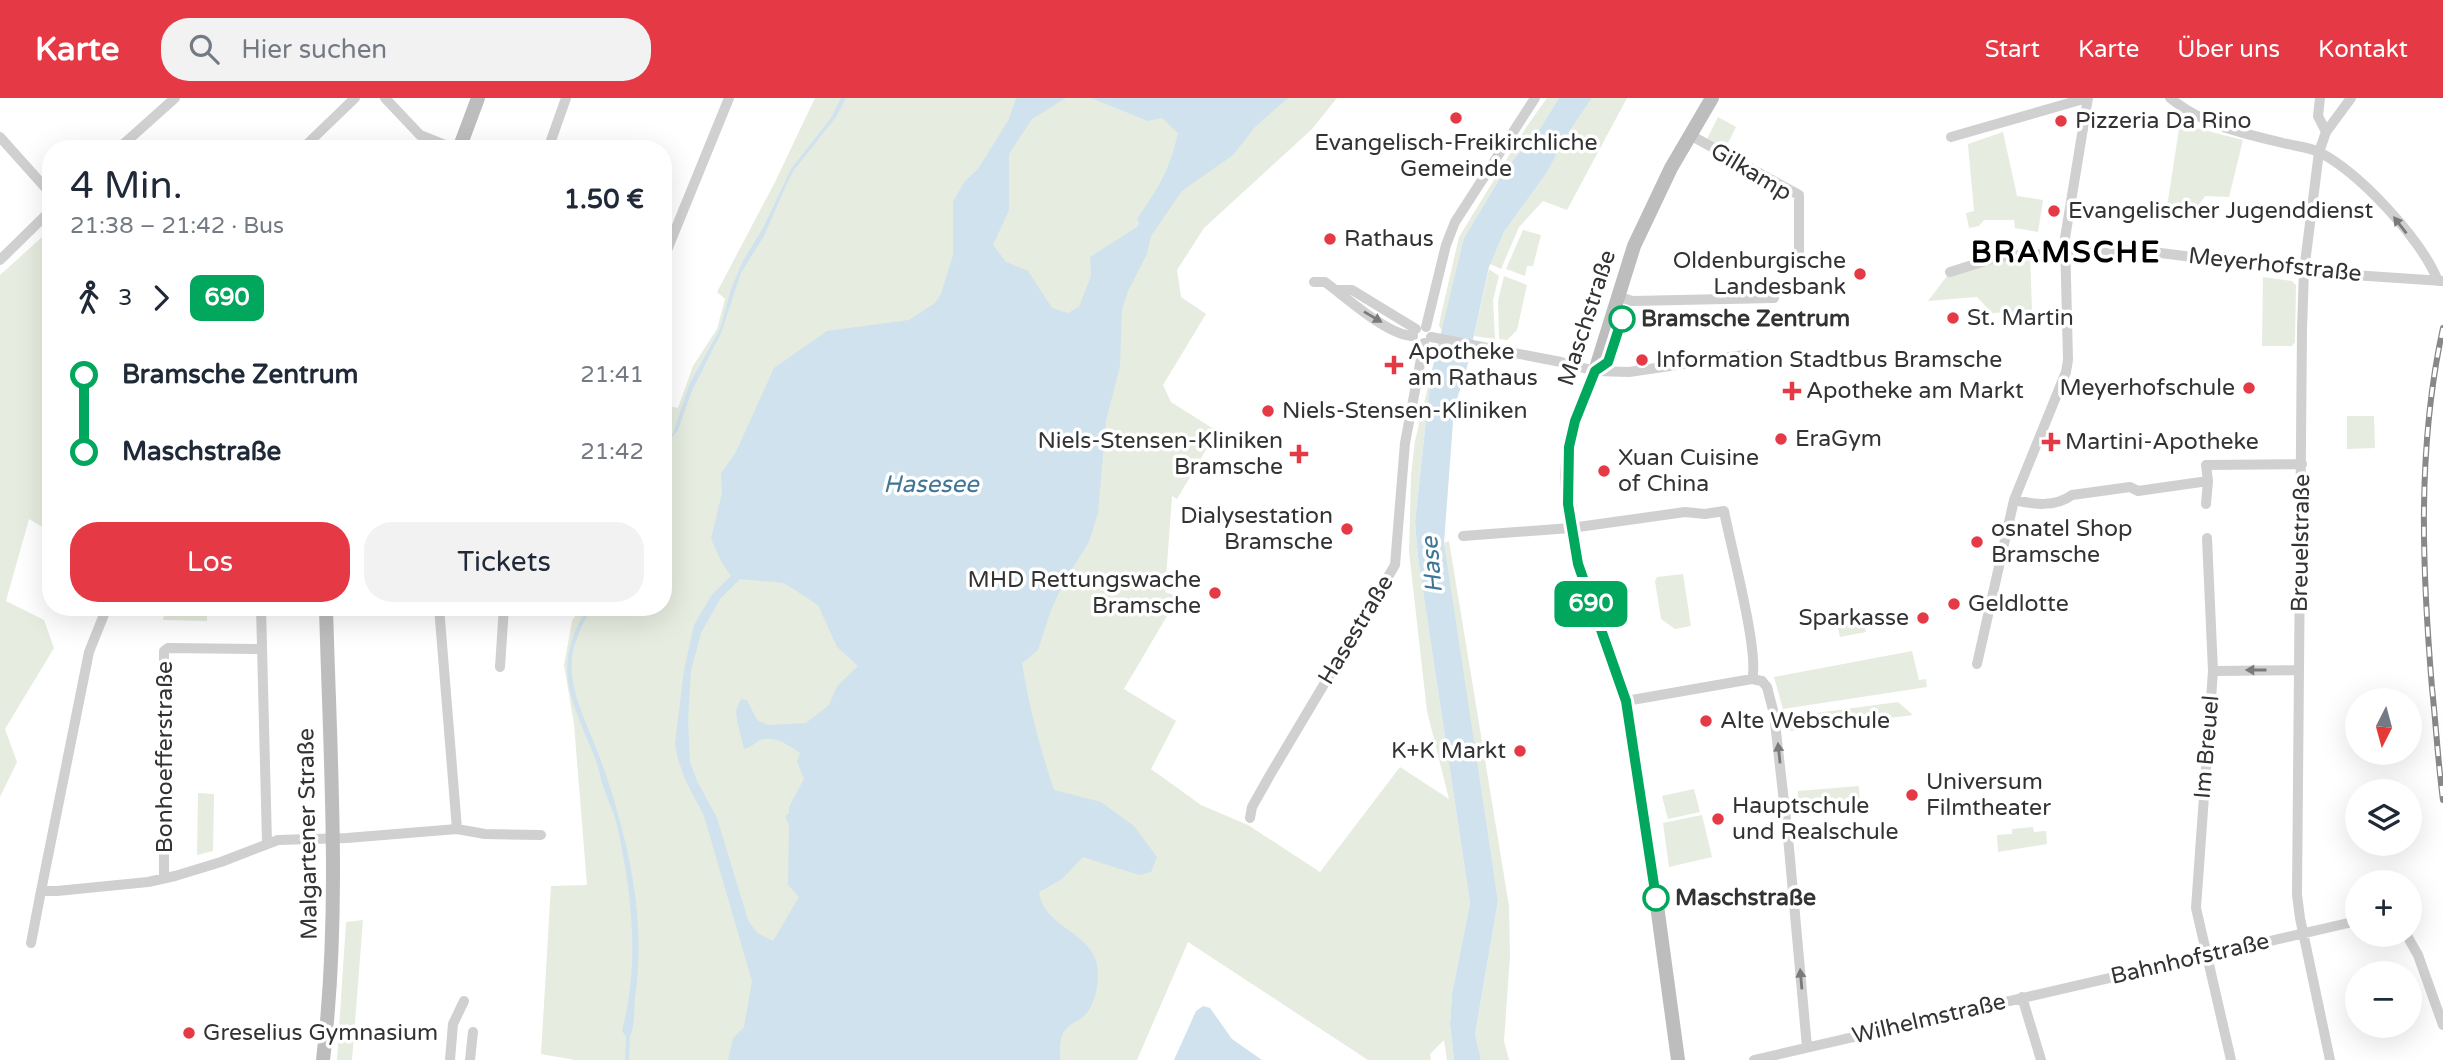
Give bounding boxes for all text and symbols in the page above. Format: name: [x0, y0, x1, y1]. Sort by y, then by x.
search box: [161, 18, 651, 81]
text: Karte: [35, 30, 119, 69]
icon: search: [185, 30, 223, 68]
text: Hier suchen: [241, 34, 387, 65]
text: Start: [1985, 35, 2040, 64]
text: Karte: [2078, 35, 2139, 64]
text: Über uns: [2177, 35, 2280, 64]
text: Kontakt: [2318, 35, 2408, 64]
place label: Pizzeria Da Rino: [2075, 107, 2251, 135]
marker: Evangelisch-Freikirchliche Gemeinde: [1448, 110, 1464, 126]
marker: Pizzeria Da Rino: [2053, 113, 2069, 129]
place label: Evangelisch-Freikirchliche Gemeinde: [1314, 129, 1598, 183]
street label: Gilkamp: [1705, 137, 1797, 207]
text: 4 Min.: [70, 163, 183, 209]
text: 1.50 €: [564, 184, 644, 215]
place label: Evangelischer Jugenddienst: [2068, 197, 2373, 225]
marker: Evangelischer Jugenddienst: [2046, 203, 2062, 219]
text: 21:38 – 21:42 · Bus: [70, 212, 284, 240]
one-way arrow: [2392, 216, 2407, 234]
place label: Rathaus: [1344, 225, 1434, 253]
marker: Rathaus: [1322, 231, 1338, 247]
district label: BRAMSCHE: [1971, 234, 2161, 271]
street label: Meyerhofstraße: [2187, 242, 2363, 288]
street label: Maschstraße: [1552, 247, 1622, 389]
place label: Oldenburgische Landesbank: [1673, 247, 1846, 301]
marker: Oldenburgische Landesbank: [1852, 266, 1868, 282]
icon: walk: [70, 279, 108, 317]
icon: forward: [142, 279, 180, 317]
text: 690: [204, 283, 250, 312]
text: 3: [118, 284, 132, 312]
place label: St. Martin: [1967, 304, 2074, 332]
place label: Bramsche Zentrum: [1641, 305, 1850, 333]
marker: Bramsche Zentrum: [1609, 306, 1635, 332]
marker: St. Martin: [1945, 310, 1961, 326]
one-way arrow: [1363, 311, 1382, 323]
place label: Apotheke am Rathaus: [1408, 338, 1538, 392]
place label: Information Stadtbus Bramsche: [1656, 346, 2002, 374]
marker: Information Stadtbus Bramsche: [1634, 352, 1650, 368]
marker: Apotheke am Rathaus: [1386, 357, 1402, 373]
text: Bramsche Zentrum: [122, 359, 358, 390]
text: 21:41: [580, 361, 644, 389]
place label: Meyerhofschule: [2060, 374, 2235, 402]
place label: Apotheke am Markt: [1806, 377, 2024, 405]
marker: Meyerhofschule: [2241, 380, 2257, 396]
marker: Apotheke am Markt: [1784, 383, 1800, 399]
place label: Niels-Stensen-Kliniken: [1282, 397, 1527, 425]
marker: Niels-Stensen-Kliniken: [1260, 403, 1276, 419]
place label: EraGym: [1795, 425, 1882, 453]
place label: Niels-Stensen-Kliniken Bramsche: [1038, 427, 1283, 481]
place label: Martini-Apotheke: [2065, 428, 2259, 456]
marker: EraGym: [1773, 431, 1789, 447]
marker: Martini-Apotheke: [2043, 434, 2059, 450]
text: Maschstraße: [122, 436, 281, 467]
text: 21:42: [580, 438, 644, 466]
marker: Niels-Stensen-Kliniken Bramsche: [1289, 444, 1309, 464]
place label: Xuan Cuisine of China: [1618, 444, 1759, 498]
marker: Xuan Cuisine of China: [1596, 463, 1612, 479]
water label: Hasesee: [883, 470, 980, 499]
street label: Breuelstraße: [2286, 474, 2316, 612]
place label: Dialysestation Bramsche: [1180, 502, 1333, 556]
place label: osnatel Shop Bramsche: [1991, 515, 2133, 569]
marker: Dialysestation Bramsche: [1339, 521, 1355, 537]
button: Los: [70, 522, 350, 602]
button: Tickets: [364, 522, 644, 602]
water label: Hase: [1415, 534, 1449, 595]
marker: osnatel Shop Bramsche: [1969, 534, 1985, 550]
place label: MHD Rettungswache Bramsche: [967, 566, 1201, 620]
street label: Hasestraße: [1312, 570, 1400, 690]
line badge: 690: [1551, 581, 1631, 627]
marker: MHD Rettungswache Bramsche: [1207, 585, 1223, 601]
text: 690: [1568, 589, 1614, 618]
place label: Geldlotte: [1968, 590, 2069, 618]
marker: Geldlotte: [1946, 596, 1962, 612]
place label: Sparkasse: [1798, 604, 1909, 632]
marker: Sparkasse: [1915, 610, 1931, 626]
street label: Bonhoefferstraße: [151, 661, 179, 853]
one-way arrow: [2245, 665, 2267, 676]
north arrow: [2345, 688, 2422, 765]
map controls: [2345, 688, 2422, 1038]
street label: Im Breuel: [2189, 694, 2225, 800]
place label: Alte Webschule: [1720, 707, 1890, 735]
marker: Alte Webschule: [1698, 713, 1714, 729]
street label: Malgartener Straße: [292, 728, 324, 940]
place label: K+K Markt: [1391, 737, 1506, 765]
one-way arrow: [1774, 741, 1785, 763]
marker: K+K Markt: [1512, 743, 1528, 759]
place label: Universum Filmtheater: [1926, 768, 2051, 822]
button: layers: [2345, 779, 2422, 856]
marker: Universum Filmtheater: [1904, 787, 1920, 803]
place label: Hauptschule und Realschule: [1732, 792, 1899, 846]
marker: Hauptschule und Realschule: [1710, 811, 1726, 827]
button: +: [2345, 870, 2422, 947]
place label: Maschstraße: [1675, 884, 1816, 912]
marker: Maschstraße: [1643, 885, 1669, 911]
street label: Bahnhofstraße: [2108, 927, 2272, 991]
button: −: [2345, 961, 2422, 1038]
one-way arrow: [1795, 968, 1806, 990]
street label: Wilhelmstraße: [1849, 988, 2009, 1050]
place label: Greselius Gymnasium: [203, 1019, 438, 1047]
marker: Greselius Gymnasium: [181, 1025, 197, 1041]

